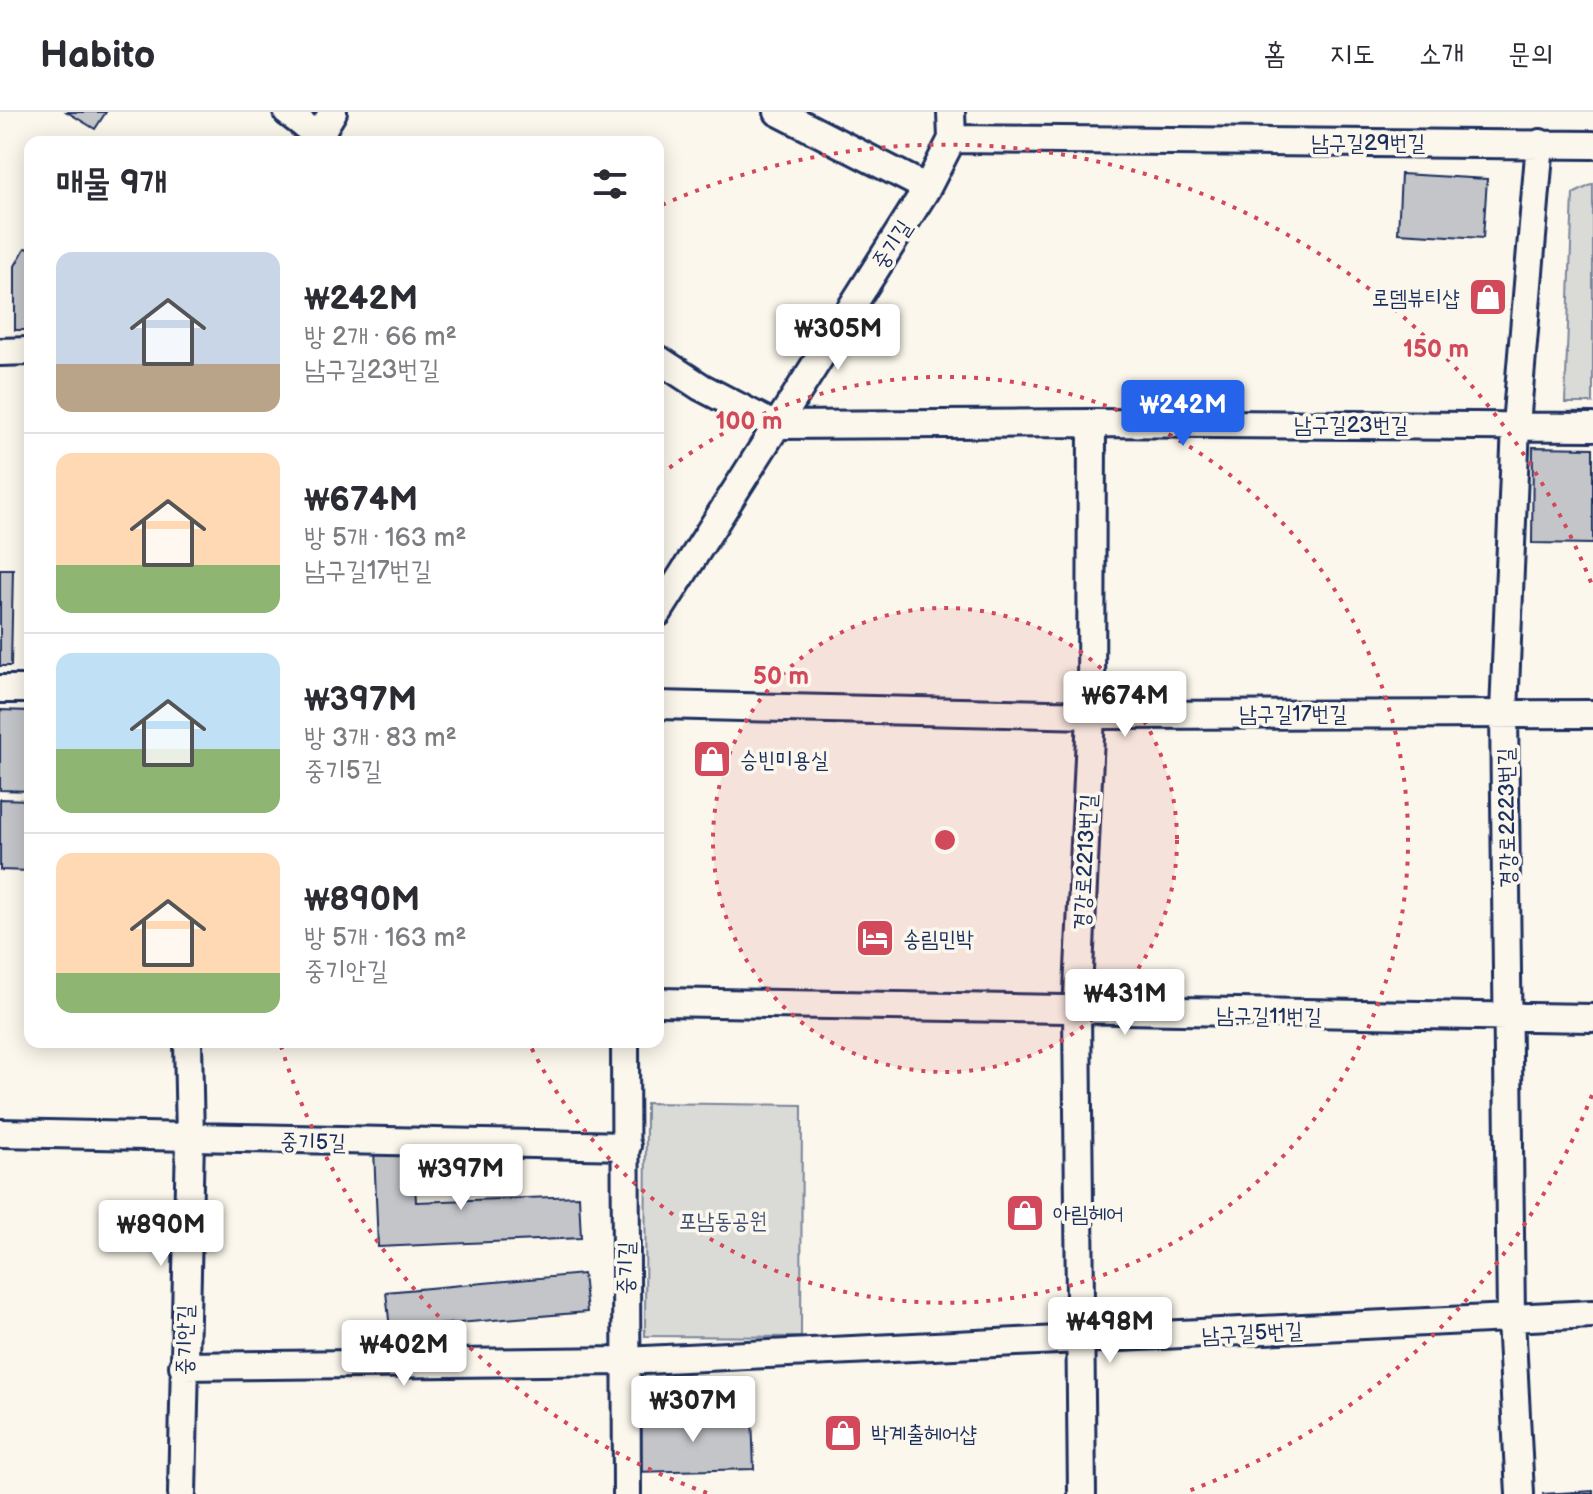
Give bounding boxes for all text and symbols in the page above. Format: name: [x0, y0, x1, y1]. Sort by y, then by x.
text: Habito: [40, 33, 155, 78]
text: 홈: [1263, 38, 1286, 71]
text: 지도: [1330, 38, 1375, 71]
text: 소개: [1419, 38, 1464, 71]
text: 문의: [1508, 38, 1553, 71]
street label: 남구길29번길: [1311, 130, 1425, 157]
icon: filters: [588, 162, 632, 206]
text: 매물 9개: [56, 163, 167, 204]
street label: 중기길: [866, 215, 918, 274]
shop icon: 로뎀뷰티샵: [1467, 276, 1509, 318]
text: ₩242M: [304, 278, 418, 319]
icon: home: [120, 284, 216, 380]
place label: 로뎀뷰티샵: [1371, 285, 1460, 312]
pin: ₩305M: [782, 304, 894, 372]
text: ₩305M: [794, 314, 882, 345]
text: 방 2개 · 66 m²: [304, 322, 457, 353]
text: 150 m: [1403, 335, 1469, 364]
text: 남구길23번길: [304, 355, 439, 386]
pin: ₩242M: [1127, 380, 1239, 448]
text: ₩242M: [1139, 390, 1227, 421]
text: 100 m: [716, 407, 782, 436]
street label: 남구길23번길: [1294, 412, 1409, 439]
text: ₩674M: [304, 479, 418, 520]
icon: home: [120, 485, 216, 581]
text: 방 5개 · 163 m²: [304, 523, 466, 554]
text: 남구길17번길: [304, 556, 431, 587]
text: 50 m: [753, 662, 809, 691]
pin: ₩674M: [1069, 671, 1181, 739]
text: ₩397M: [304, 679, 417, 720]
text: ₩674M: [1081, 681, 1169, 712]
icon: home: [120, 685, 216, 781]
street label: 남구길17번길: [1239, 701, 1347, 728]
text: 방 3개 · 83 m²: [304, 723, 457, 754]
shop icon: 승빈미용실: [691, 738, 733, 780]
place label: 승빈미용실: [740, 747, 829, 774]
street label: 경강로2223번길: [1493, 747, 1522, 888]
text: 중기5길: [304, 756, 382, 787]
street label: 경강로2213번길: [1068, 793, 1103, 931]
centre of rings: [931, 826, 959, 854]
text: ₩890M: [304, 879, 420, 920]
icon: home: [120, 885, 216, 981]
hotel icon: 송림민박: [854, 917, 896, 959]
text: 방 5개 · 163 m²: [304, 923, 466, 954]
place label: 송림민박: [903, 926, 974, 953]
text: 중기안길: [304, 956, 388, 987]
pin: ₩431M: [1069, 969, 1181, 1037]
text: ₩431M: [1083, 979, 1167, 1010]
street label: 남구길11번길: [1216, 1002, 1322, 1031]
street label: 중기5길: [280, 1128, 346, 1157]
pin: ₩397M: [405, 1144, 517, 1212]
text: ₩397M: [418, 1154, 504, 1185]
shop icon: 아림헤어: [1004, 1192, 1046, 1234]
pin: ₩890M: [105, 1200, 217, 1268]
place label: 아림헤어: [1053, 1201, 1124, 1228]
park label: 포남동공원: [679, 1208, 767, 1235]
text: ₩890M: [117, 1210, 205, 1241]
street label: 중기길: [613, 1241, 640, 1295]
pin: ₩498M: [1054, 1297, 1166, 1365]
street label: 중기안길: [171, 1304, 200, 1376]
text: ₩498M: [1066, 1307, 1154, 1338]
street label: 남구길5번길: [1201, 1317, 1304, 1350]
pin: ₩402M: [348, 1320, 460, 1388]
text: ₩402M: [360, 1330, 448, 1361]
pin: ₩307M: [637, 1376, 749, 1444]
text: ₩307M: [649, 1386, 737, 1417]
shop icon: 박계출헤어샵: [822, 1412, 864, 1454]
place label: 박계출헤어샵: [871, 1421, 977, 1448]

